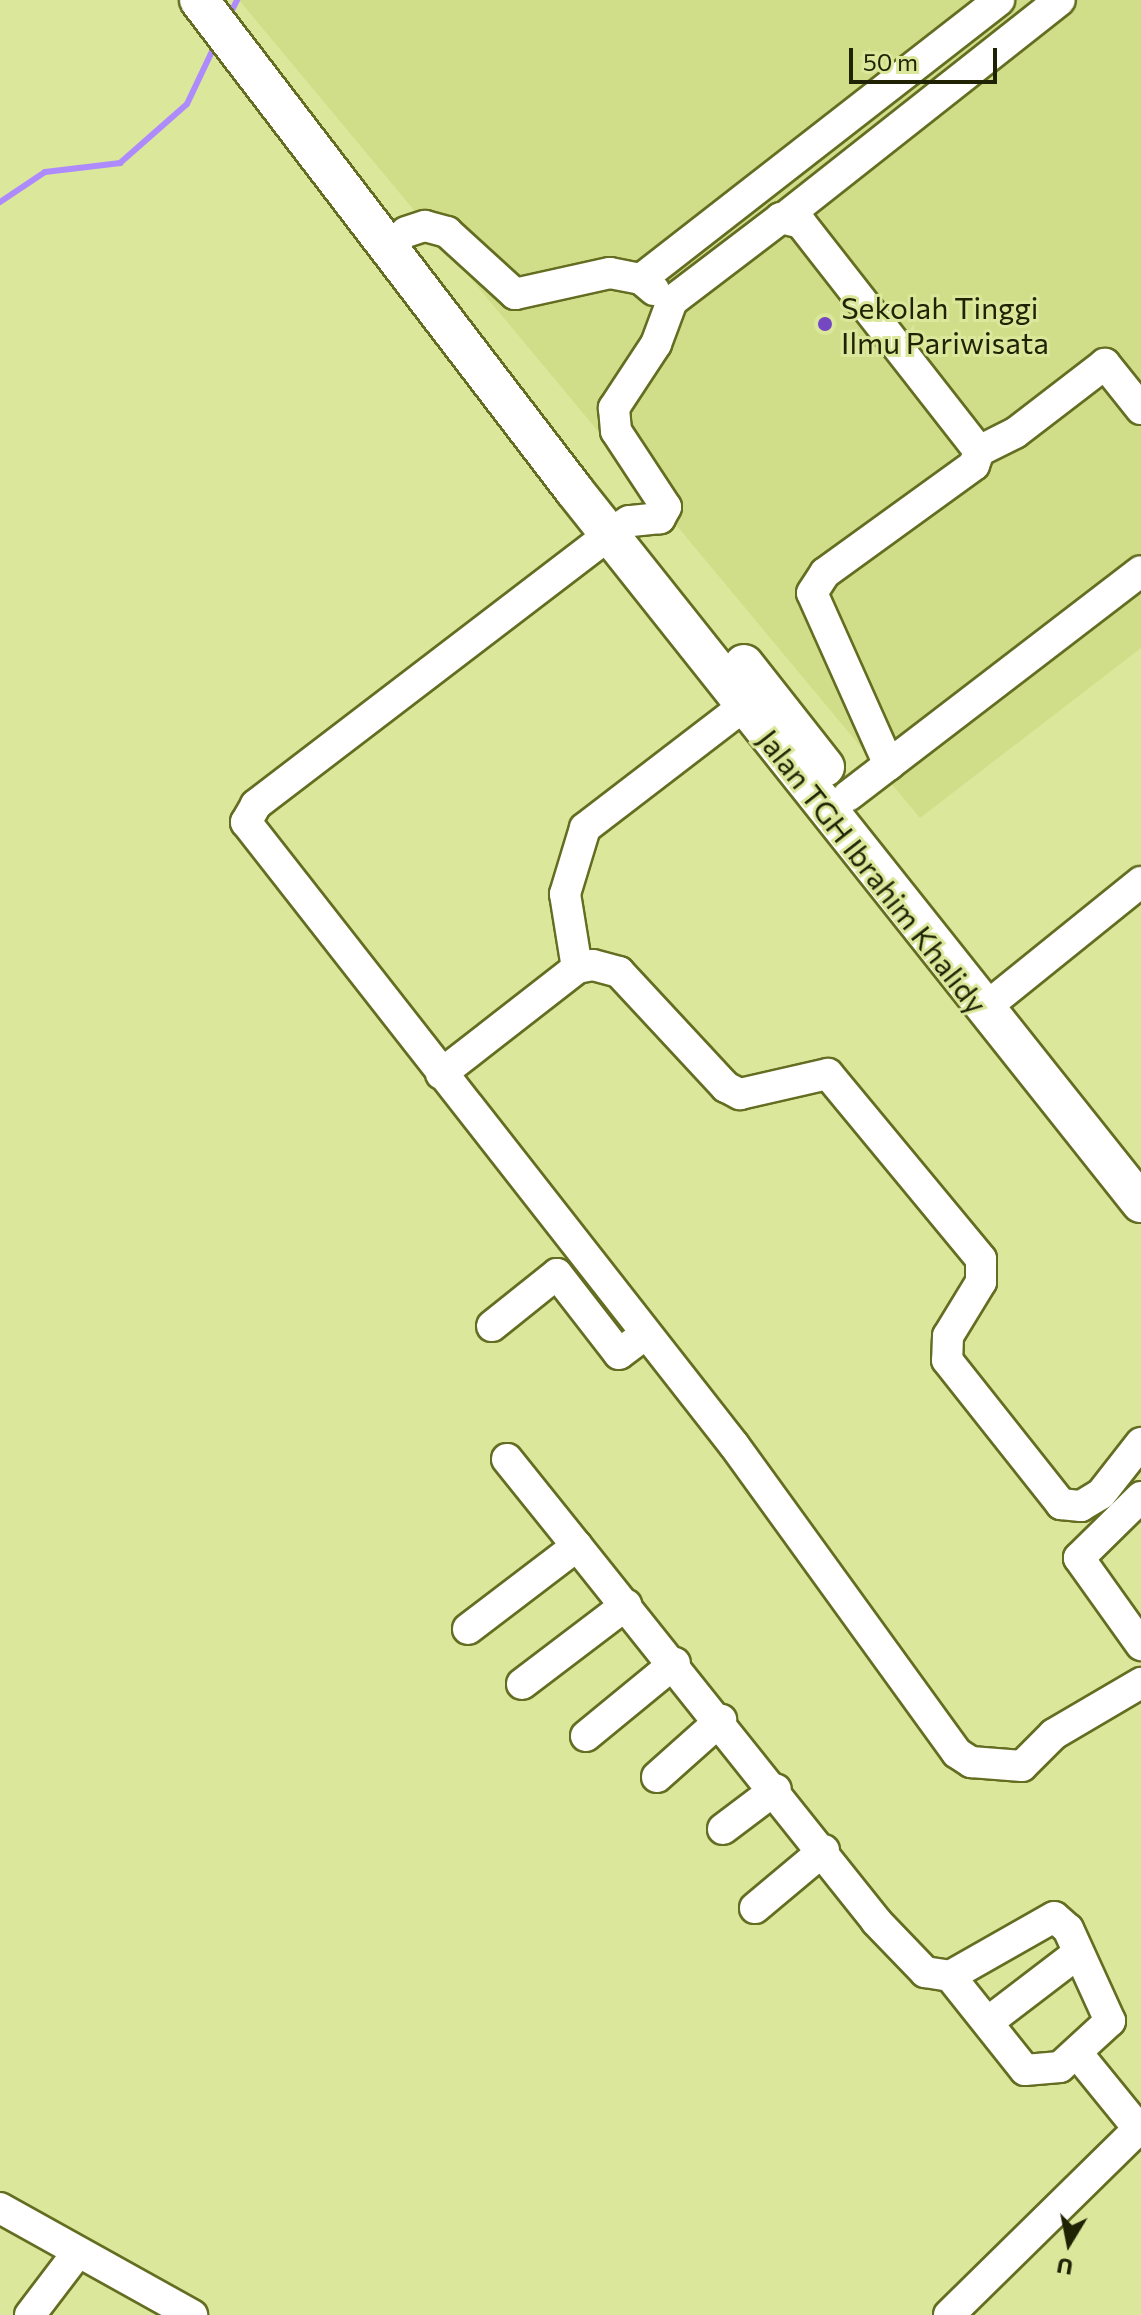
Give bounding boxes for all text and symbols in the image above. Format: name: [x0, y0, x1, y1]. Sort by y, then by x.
scale bar: [853, 32, 1001, 82]
text: 50 m: [863, 47, 918, 76]
place label: Sekolah Tinggi Ilmu Pariwisata: [841, 289, 1049, 360]
marker: Sekolah Tinggi Ilmu Pariwisata: [816, 315, 834, 333]
street label: Jalan TGH Ibrahim Khalidy: [751, 722, 995, 1020]
north arrow: [1029, 2203, 1109, 2283]
text: U: [1055, 2252, 1075, 2282]

